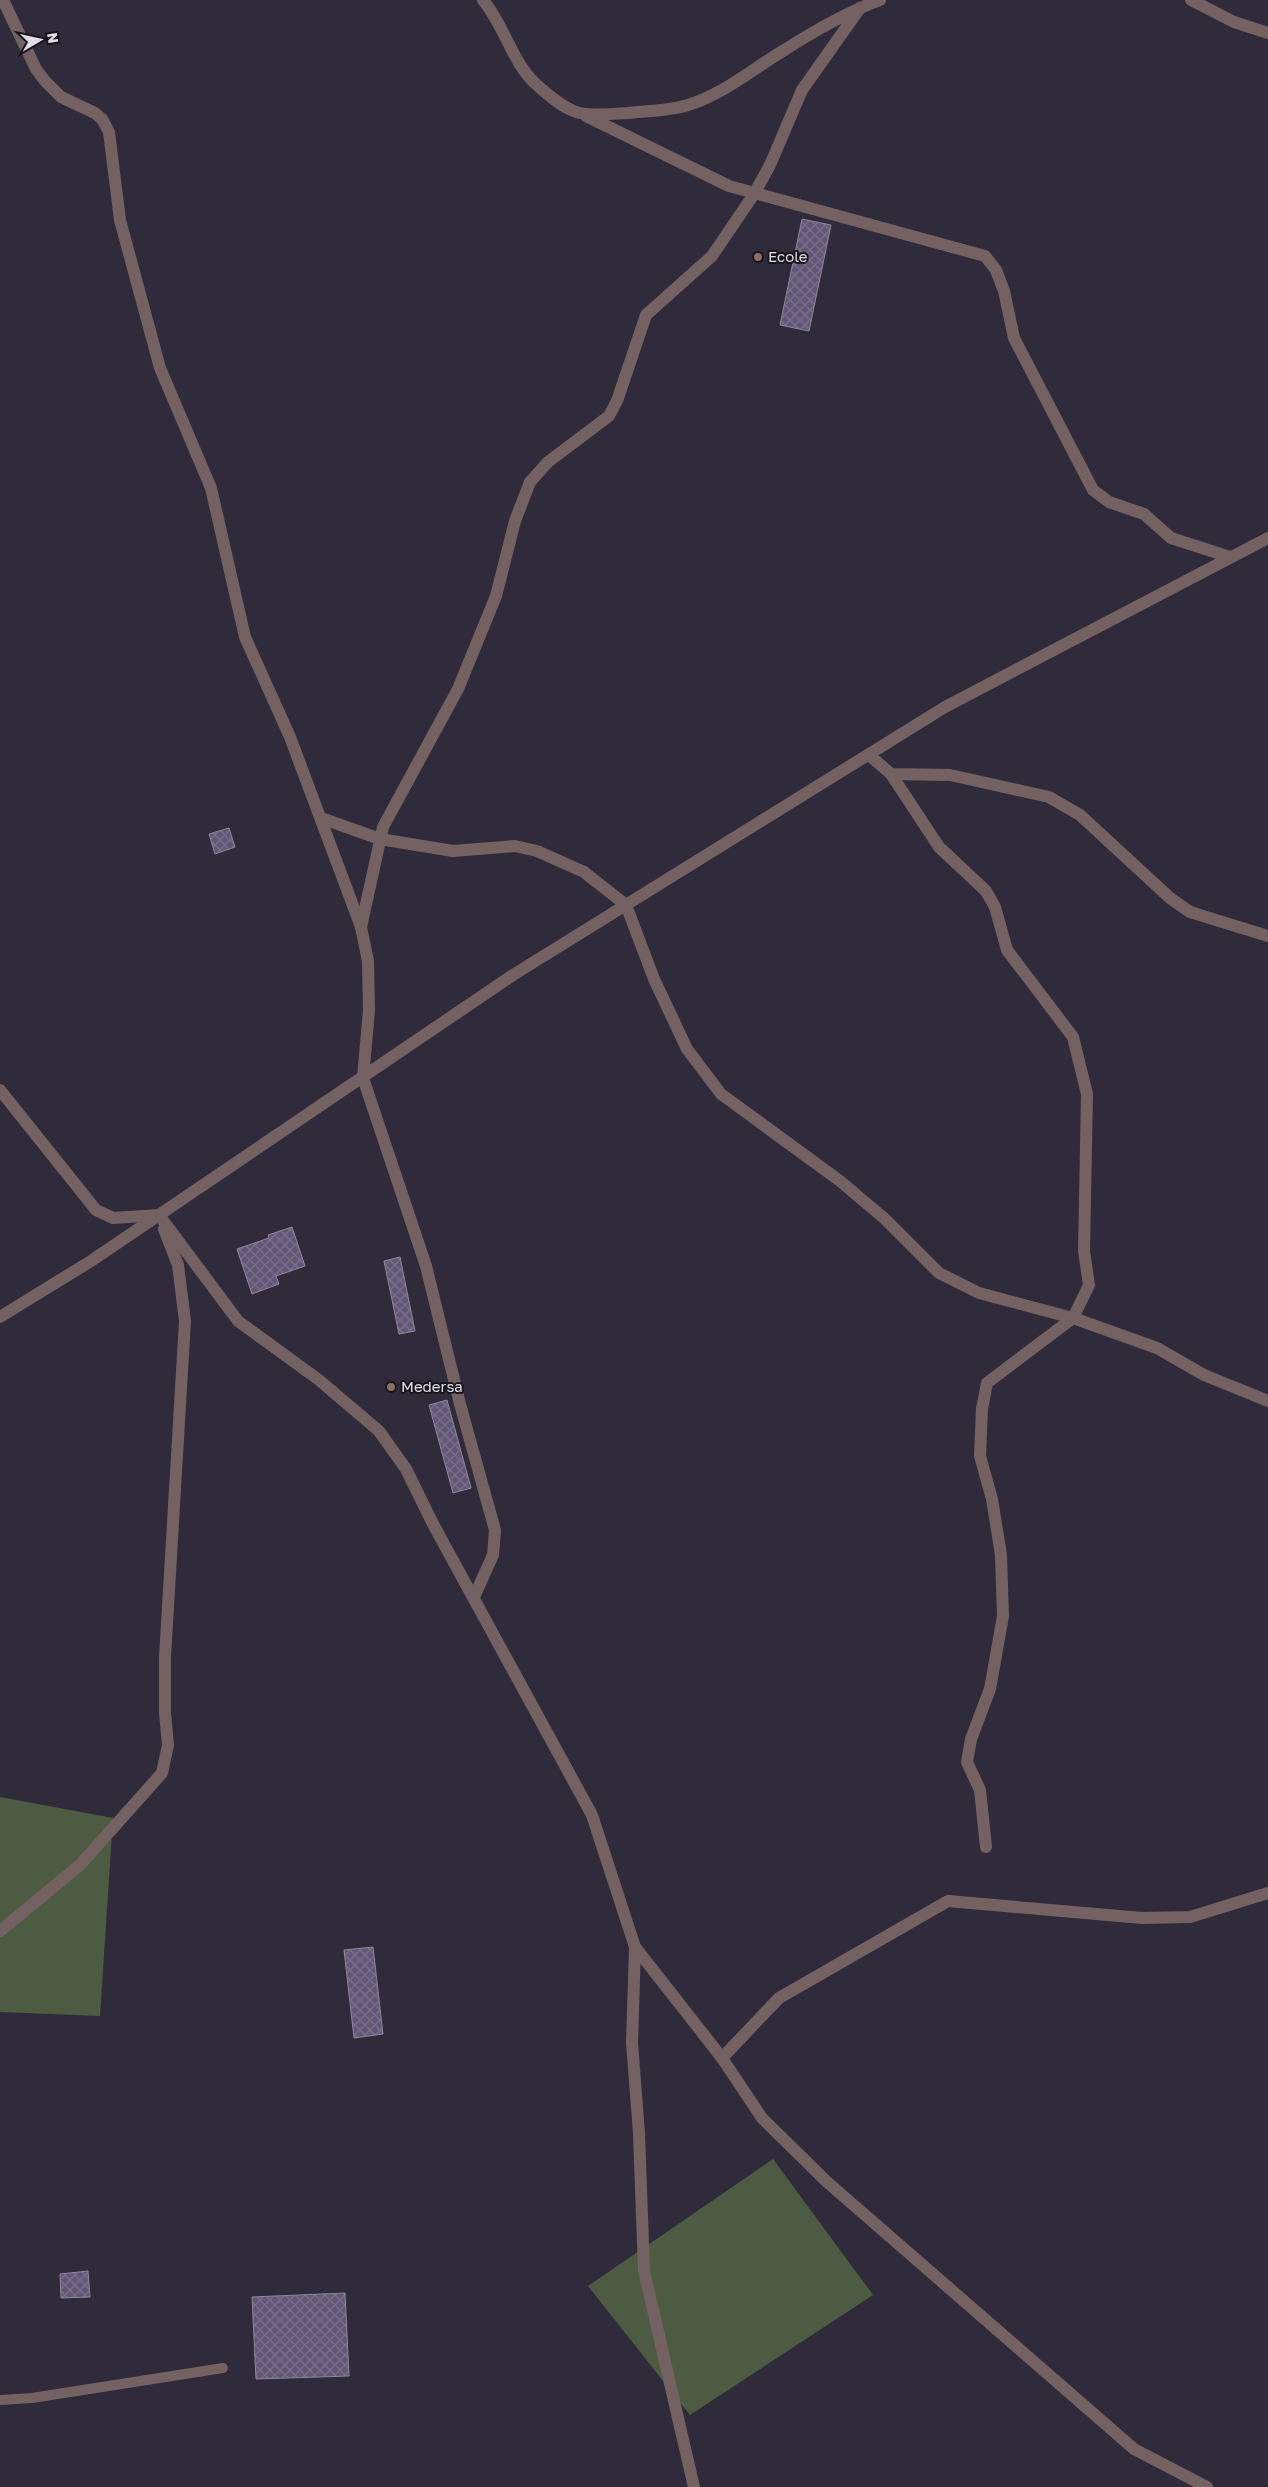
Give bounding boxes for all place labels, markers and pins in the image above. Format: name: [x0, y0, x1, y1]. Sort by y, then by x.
place label: Ecole: [768, 247, 808, 265]
marker: Ecole: [752, 251, 764, 263]
place label: Medersa: [401, 1377, 463, 1395]
marker: Medersa: [385, 1381, 397, 1393]

